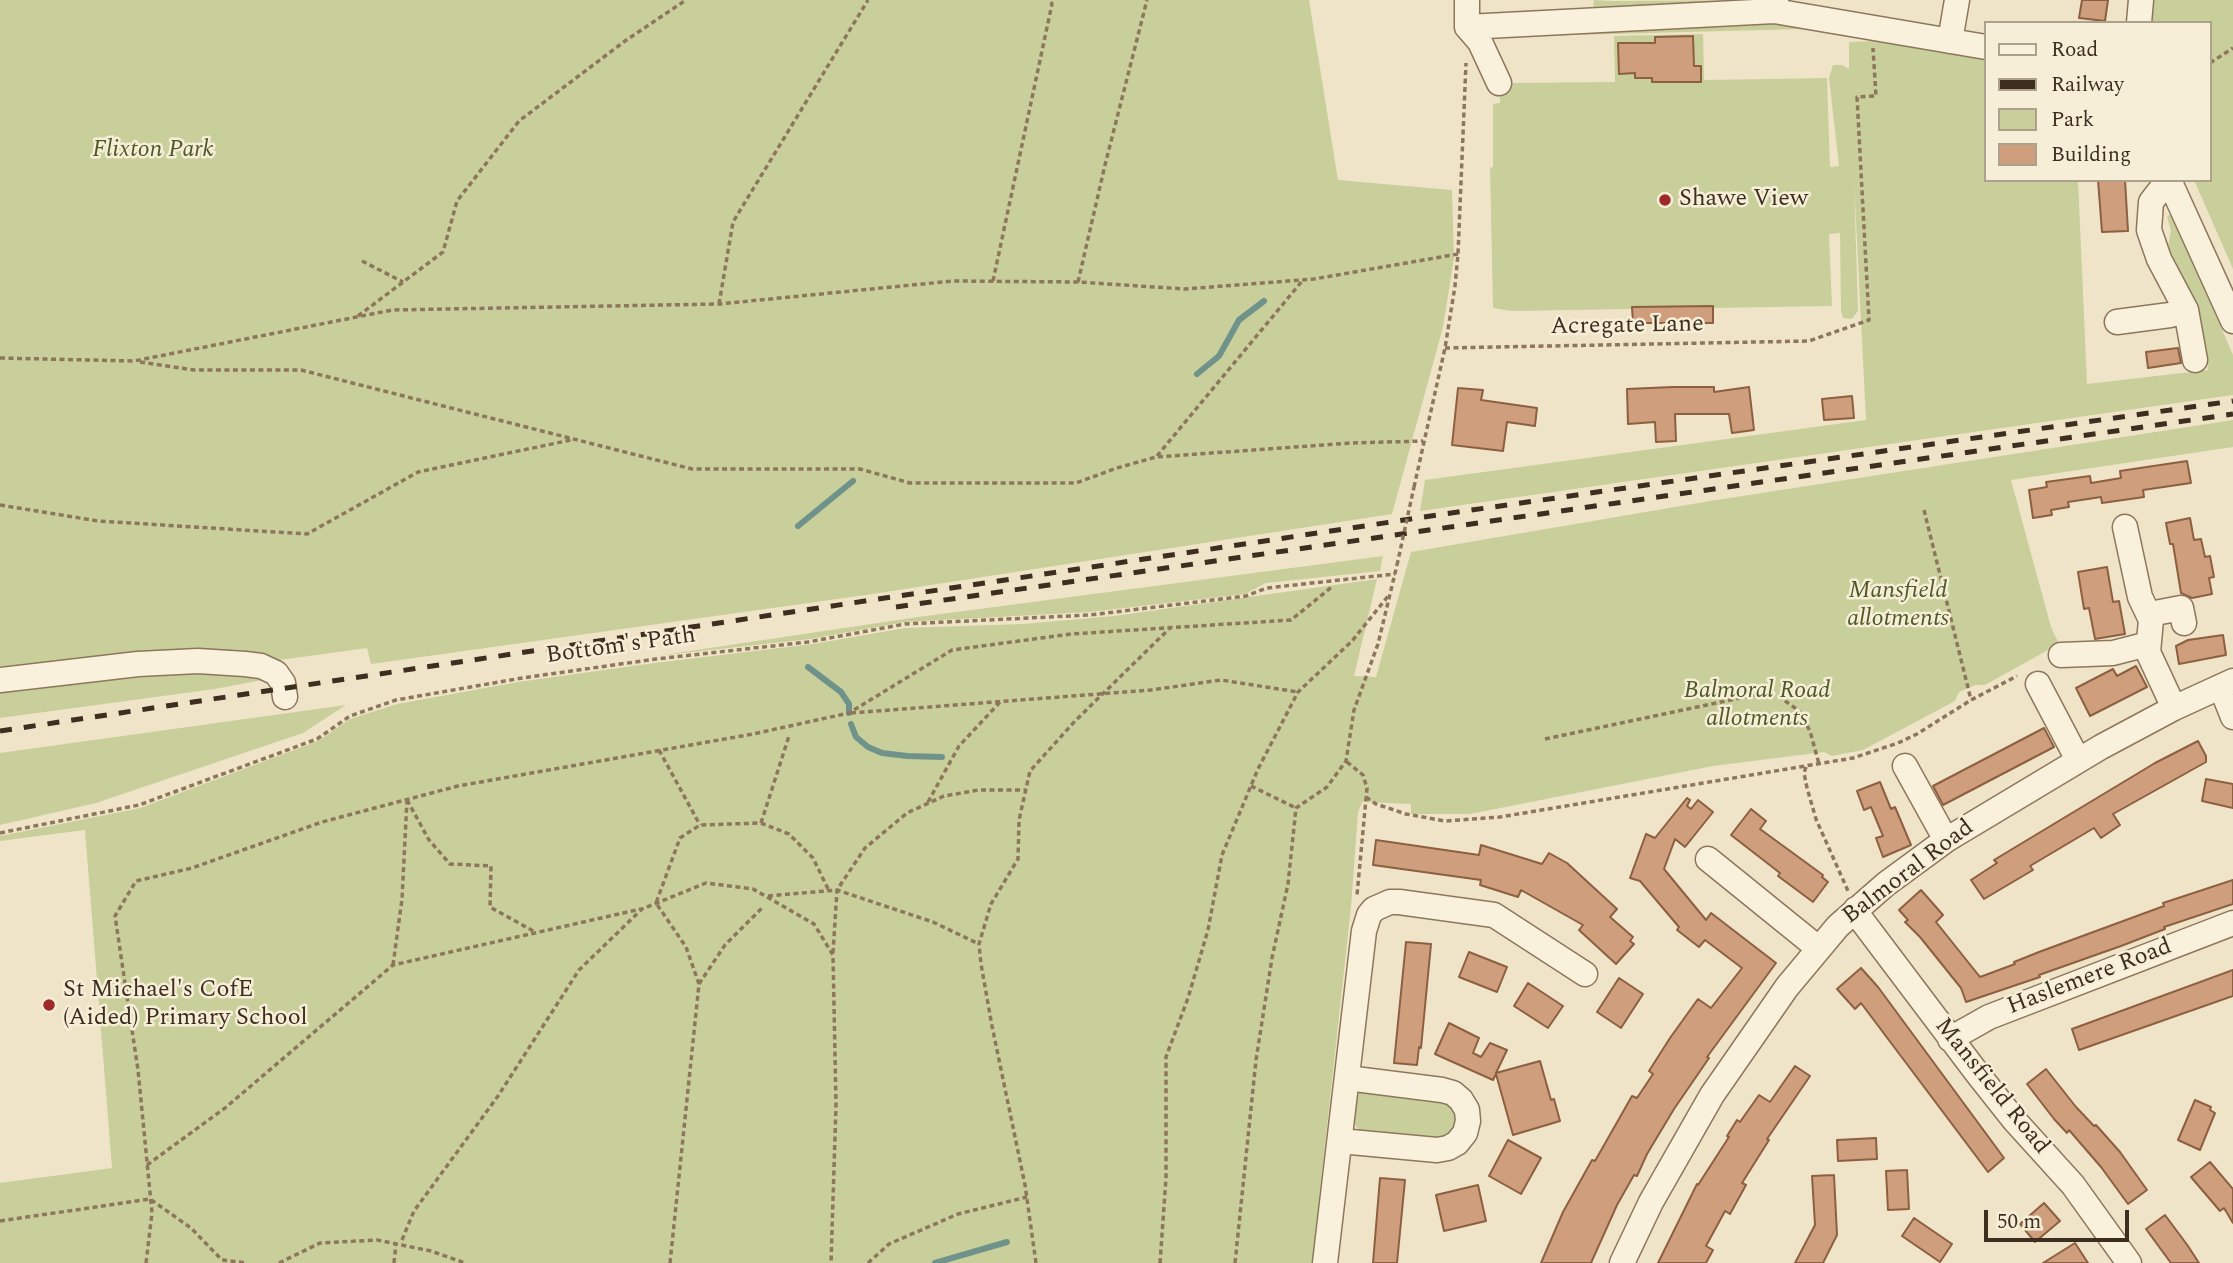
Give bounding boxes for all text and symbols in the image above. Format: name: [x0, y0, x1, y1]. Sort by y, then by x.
legend: [1984, 21, 2212, 182]
text: Road: [2051, 34, 2098, 66]
text: Railway: [2051, 69, 2124, 101]
text: Park: [2051, 104, 2094, 136]
park label: Flixton Park: [92, 137, 214, 165]
text: Building: [2051, 139, 2131, 171]
place label: Shawe View: [1679, 186, 1808, 214]
marker: Shawe View: [1657, 192, 1673, 208]
street label: Acregate Lane: [1550, 311, 1704, 343]
park label: Mansfield allotments: [1847, 578, 1949, 634]
street label: Bottom's Path: [544, 622, 698, 672]
park label: Balmoral Road allotments: [1684, 678, 1830, 734]
street label: Balmoral Road: [1838, 814, 1980, 932]
street label: Haslemere Road: [2004, 933, 2176, 1023]
place label: St Michael's CofE (Aided) Primary School: [63, 977, 308, 1033]
marker: St Michael's CofE (Aided) Primary School: [41, 997, 57, 1013]
street label: Mansfield Road: [1927, 1013, 2055, 1161]
scale bar: [1988, 1196, 2133, 1240]
text: 50 m: [1997, 1206, 2041, 1238]

